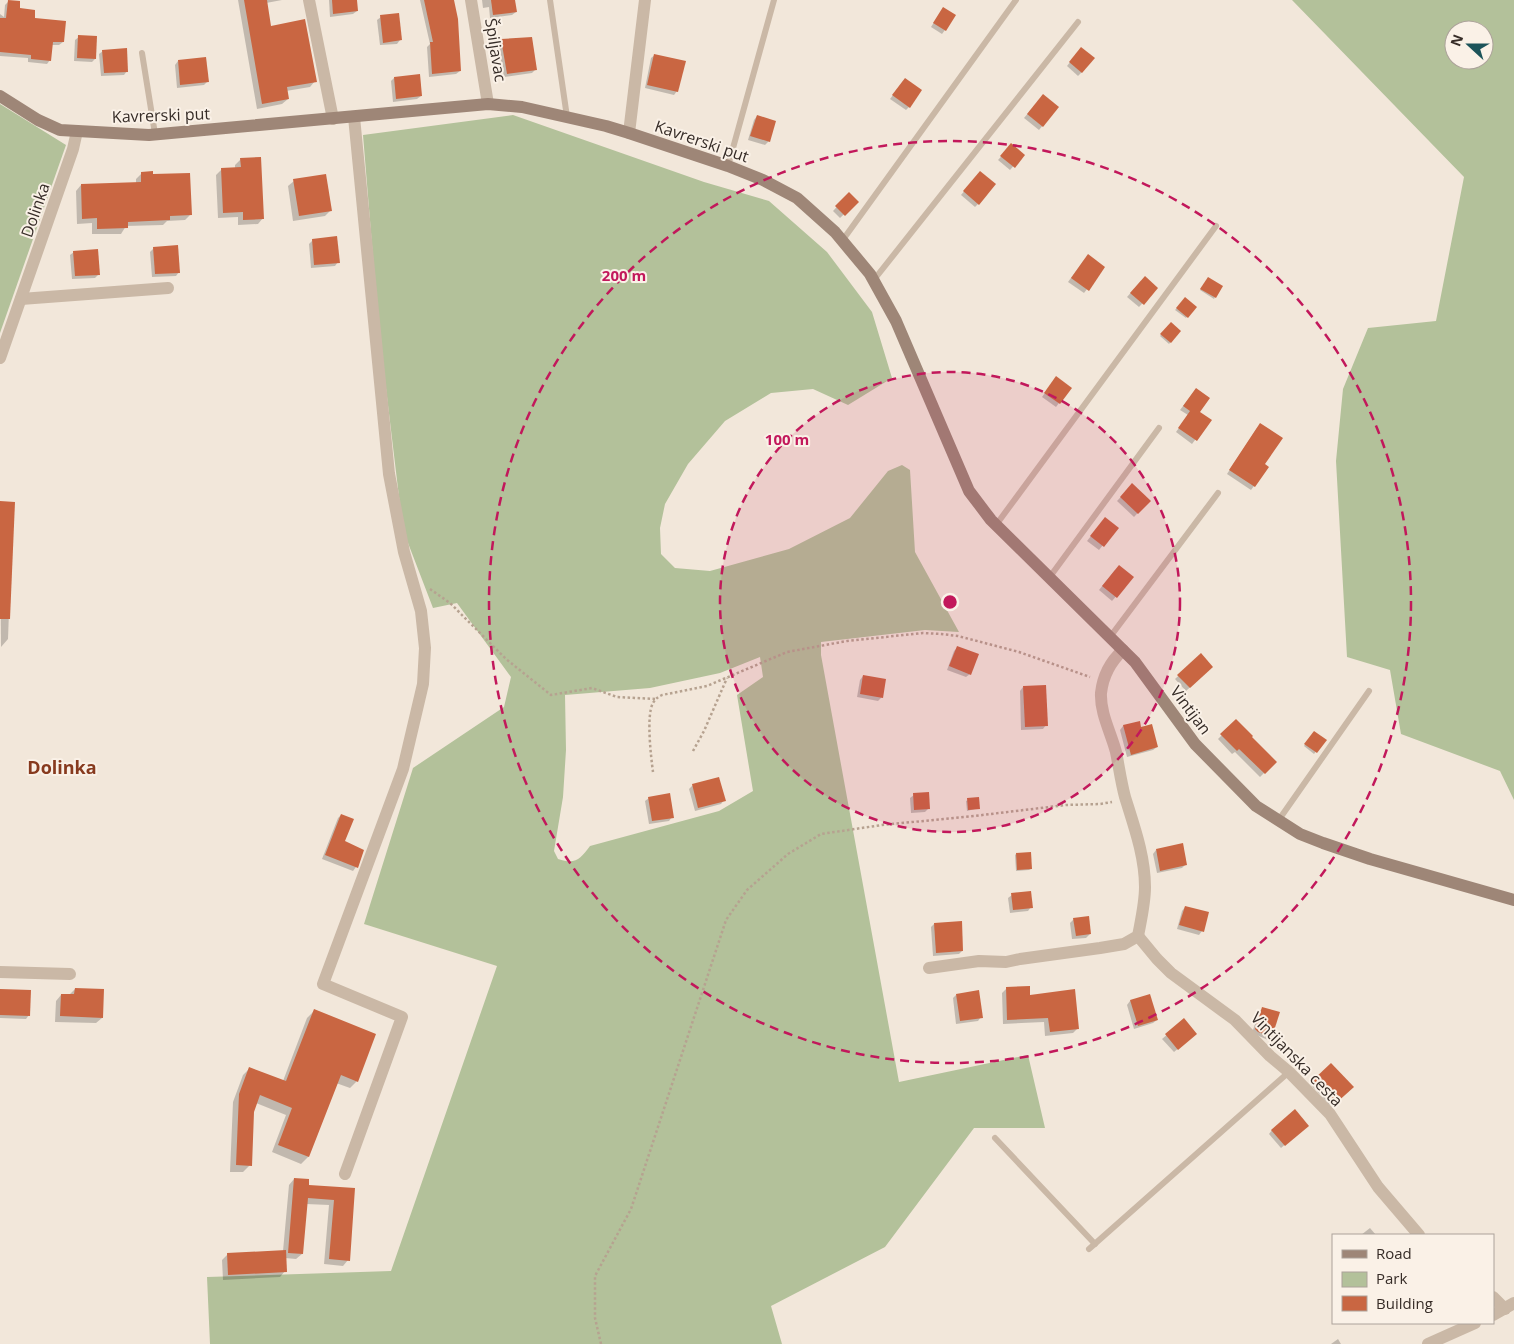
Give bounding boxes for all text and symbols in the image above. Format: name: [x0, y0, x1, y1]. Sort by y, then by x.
street label: Špiljavac: [480, 17, 512, 84]
north arrow: [1444, 20, 1494, 70]
text: N: [1445, 31, 1467, 49]
street label: Kavrerski put: [112, 102, 211, 128]
street label: Kavrerski put: [652, 115, 752, 167]
street label: Dolinka: [15, 180, 55, 240]
text: 200 m: [602, 265, 646, 285]
text: 100 m: [765, 429, 809, 449]
centre of rings: [941, 593, 959, 611]
street label: Vintijan: [1165, 681, 1217, 739]
district label: Dolinka: [27, 755, 97, 779]
street label: Vintijanska cesta: [1246, 1007, 1348, 1111]
legend: [1332, 1234, 1494, 1324]
text: Road: [1376, 1243, 1412, 1263]
text: Park: [1376, 1268, 1407, 1288]
text: Building: [1376, 1293, 1433, 1313]

